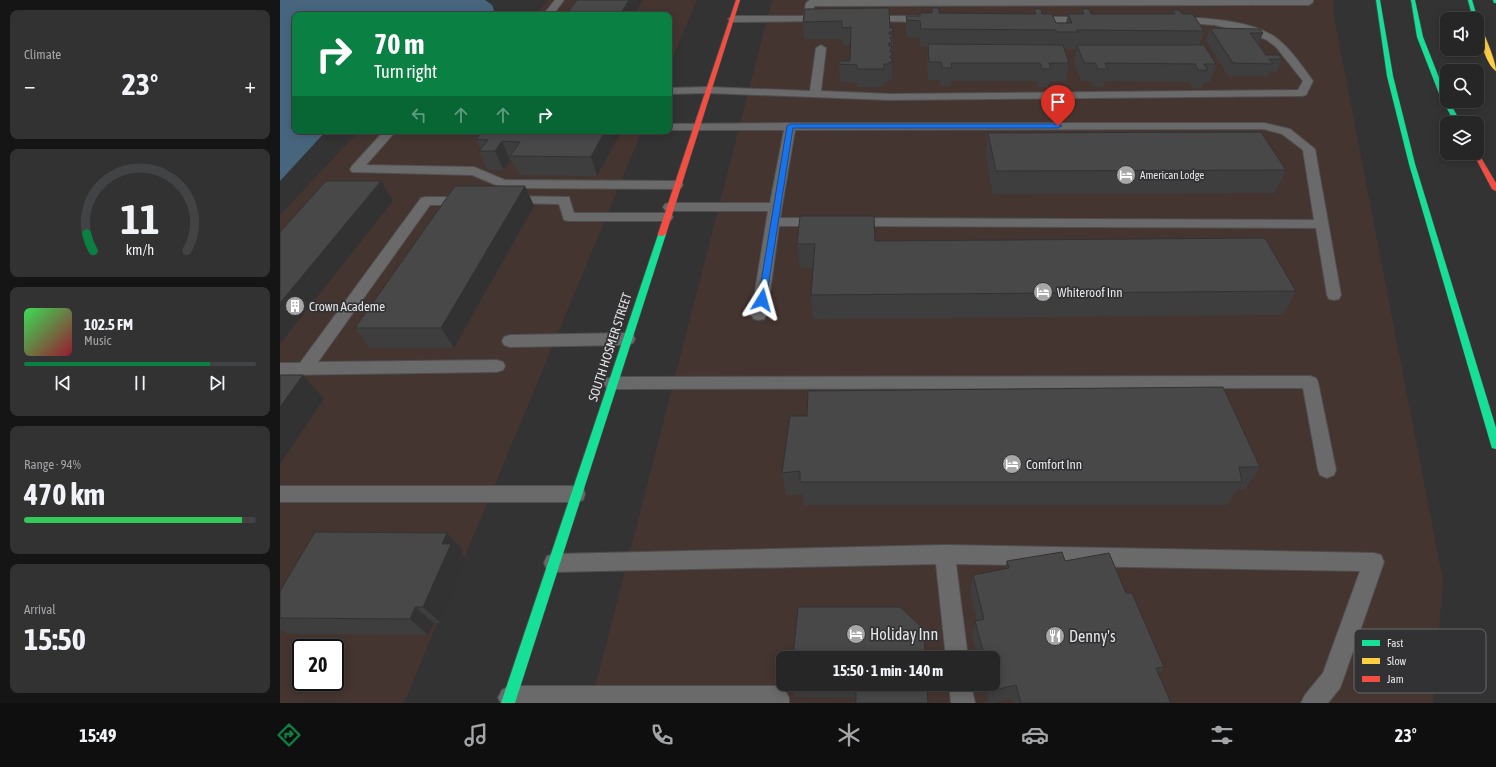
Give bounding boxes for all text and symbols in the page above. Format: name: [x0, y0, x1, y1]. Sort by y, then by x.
map controls: [1440, 12, 1484, 160]
button: sound: [1440, 12, 1484, 56]
icon: right: [308, 28, 360, 80]
text: 70 m: [374, 28, 424, 60]
text: Climate: [24, 47, 61, 62]
text: Turn right: [374, 61, 437, 82]
button: search: [1440, 64, 1484, 108]
text: 23°: [122, 67, 158, 101]
text: −: [24, 72, 35, 98]
text: +: [245, 72, 256, 98]
pin: [1041, 85, 1075, 126]
icon: arrive: [1047, 91, 1069, 113]
icon: left: [408, 104, 430, 126]
icon: ahead: [450, 104, 472, 126]
icon: ahead: [492, 104, 514, 126]
icon: right: [534, 104, 556, 126]
button: layers: [1440, 116, 1484, 160]
hotel icon: American Lodge: [1115, 164, 1137, 186]
place label: American Lodge: [1140, 169, 1204, 181]
text: 11: [120, 195, 160, 243]
text: km/h: [126, 241, 154, 257]
position arrow: [741, 279, 783, 321]
hotel icon: Whiteroof Inn: [1032, 281, 1054, 303]
place label: Whiteroof Inn: [1057, 285, 1123, 300]
street label: SOUTH HOSMER STREET: [585, 291, 635, 403]
building icon: Crown Academe: [284, 295, 306, 317]
place label: Crown Academe: [309, 299, 385, 314]
text: 102.5 FM: [84, 316, 133, 333]
text: Music: [84, 333, 111, 348]
icon: previous: [52, 372, 74, 394]
icon: pause: [129, 372, 151, 394]
icon: next: [206, 372, 228, 394]
hotel icon: Comfort Inn: [1001, 453, 1023, 475]
text: Range · 94%: [24, 457, 81, 472]
place label: Comfort Inn: [1026, 457, 1082, 472]
text: 470 km: [24, 477, 105, 511]
text: Arrival: [24, 602, 56, 617]
text: 15:50: [24, 622, 86, 656]
hotel icon: Holiday Inn: [845, 623, 867, 645]
place label: Holiday Inn: [870, 625, 938, 644]
restaurant icon: Denny's: [1044, 625, 1066, 647]
place label: Denny's: [1069, 627, 1116, 646]
legend: [1354, 629, 1486, 693]
text: Fast: [1387, 637, 1403, 649]
speed limit sign: 20: [292, 639, 344, 691]
text: Slow: [1387, 655, 1406, 667]
text: 15:50 · 1 min · 140 m: [833, 662, 943, 679]
text: Jam: [1387, 673, 1404, 685]
icon: directions: [275, 721, 303, 749]
icon: music: [462, 721, 490, 749]
icon: phone: [648, 721, 676, 749]
icon: climate: [835, 721, 863, 749]
icon: car: [1021, 721, 1049, 749]
icon: filters: [1208, 721, 1236, 749]
text: 15:49: [79, 725, 116, 746]
text: 23°: [1395, 725, 1417, 746]

